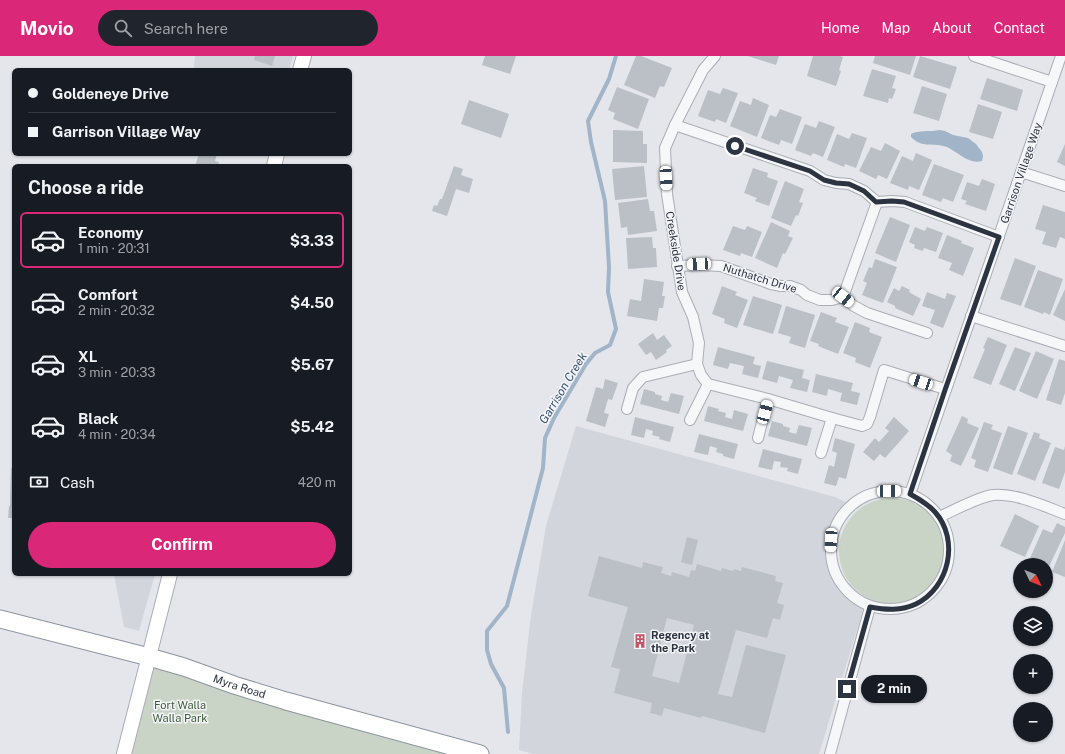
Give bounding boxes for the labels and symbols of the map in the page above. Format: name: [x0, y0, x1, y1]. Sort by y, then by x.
street label: Garrison Village Way: [998, 121, 1044, 225]
route start: [726, 137, 744, 155]
car: [659, 166, 673, 190]
street label: Creekside Drive: [664, 210, 688, 292]
car: [687, 257, 711, 271]
street label: Nuthatch Drive: [722, 261, 798, 295]
car: [830, 285, 856, 309]
water label: Garrison Creek: [536, 349, 590, 426]
car: [908, 373, 934, 391]
car: [756, 399, 774, 425]
car: [877, 485, 901, 497]
car: [824, 528, 838, 552]
north arrow: [1013, 558, 1053, 598]
place label: Regency at the Park: [651, 629, 710, 654]
building icon: Regency at the Park: [632, 633, 648, 649]
street label: Myra Road: [212, 672, 267, 700]
callout: 2 min: [861, 675, 927, 703]
route end: [838, 680, 856, 698]
park label: Fort Walla Walla Park: [153, 699, 207, 724]

